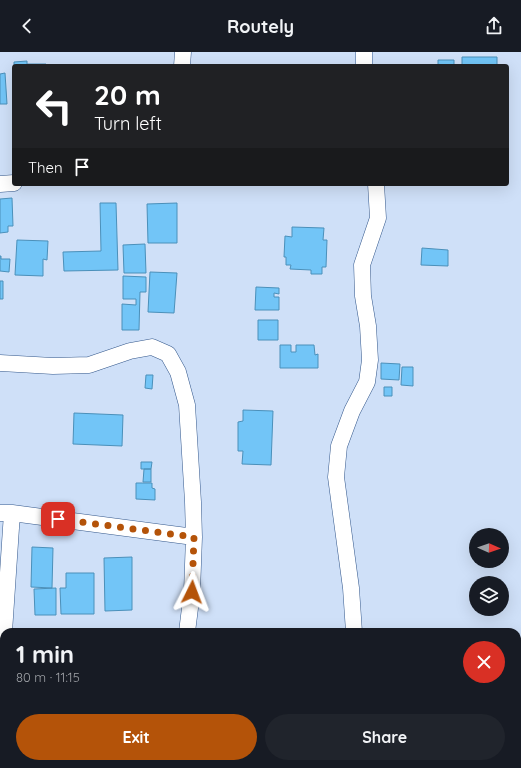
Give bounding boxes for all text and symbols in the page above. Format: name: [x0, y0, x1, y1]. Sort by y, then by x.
icon: back: [16, 15, 38, 37]
text: Routely: [227, 15, 294, 38]
icon: share: [483, 15, 505, 37]
text: 20 m: [94, 77, 161, 112]
icon: left: [28, 80, 80, 132]
text: Turn left: [94, 112, 162, 135]
icon: arrive: [71, 156, 93, 178]
text: Then: [28, 158, 63, 177]
pin: [41, 502, 75, 536]
icon: arrive: [47, 508, 69, 530]
north arrow: [469, 528, 509, 568]
map controls: [469, 528, 509, 616]
position arrow: [171, 571, 213, 613]
button: layers: [469, 576, 509, 616]
text: 1 min: [16, 639, 74, 669]
button: close: [463, 641, 505, 683]
text: 80 m · 11:15: [16, 669, 80, 685]
button: Exit: [16, 714, 257, 760]
button: Share: [265, 714, 505, 760]

